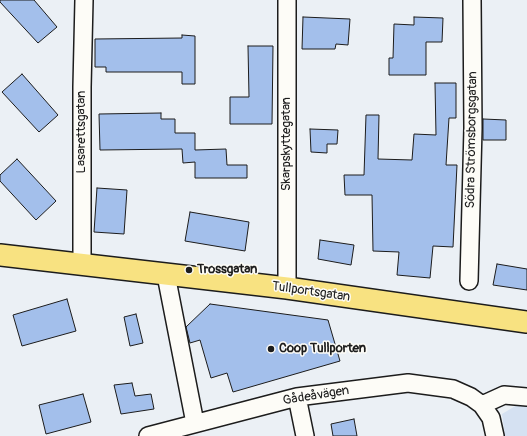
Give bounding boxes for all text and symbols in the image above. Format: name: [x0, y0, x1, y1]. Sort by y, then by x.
street label: Södra Strömsborgsgatan: [463, 71, 481, 209]
street label: Lasarettsgatan: [74, 91, 90, 173]
street label: Skarpskyttegatan: [279, 97, 295, 191]
place label: Trossgatan: [197, 262, 257, 278]
marker: Trossgatan: [184, 265, 194, 275]
street label: Tullportsgatan: [271, 279, 351, 305]
place label: Coop Tullporten: [279, 341, 366, 357]
marker: Coop Tullporten: [266, 344, 276, 354]
street label: Gådeåvägen: [282, 383, 350, 409]

